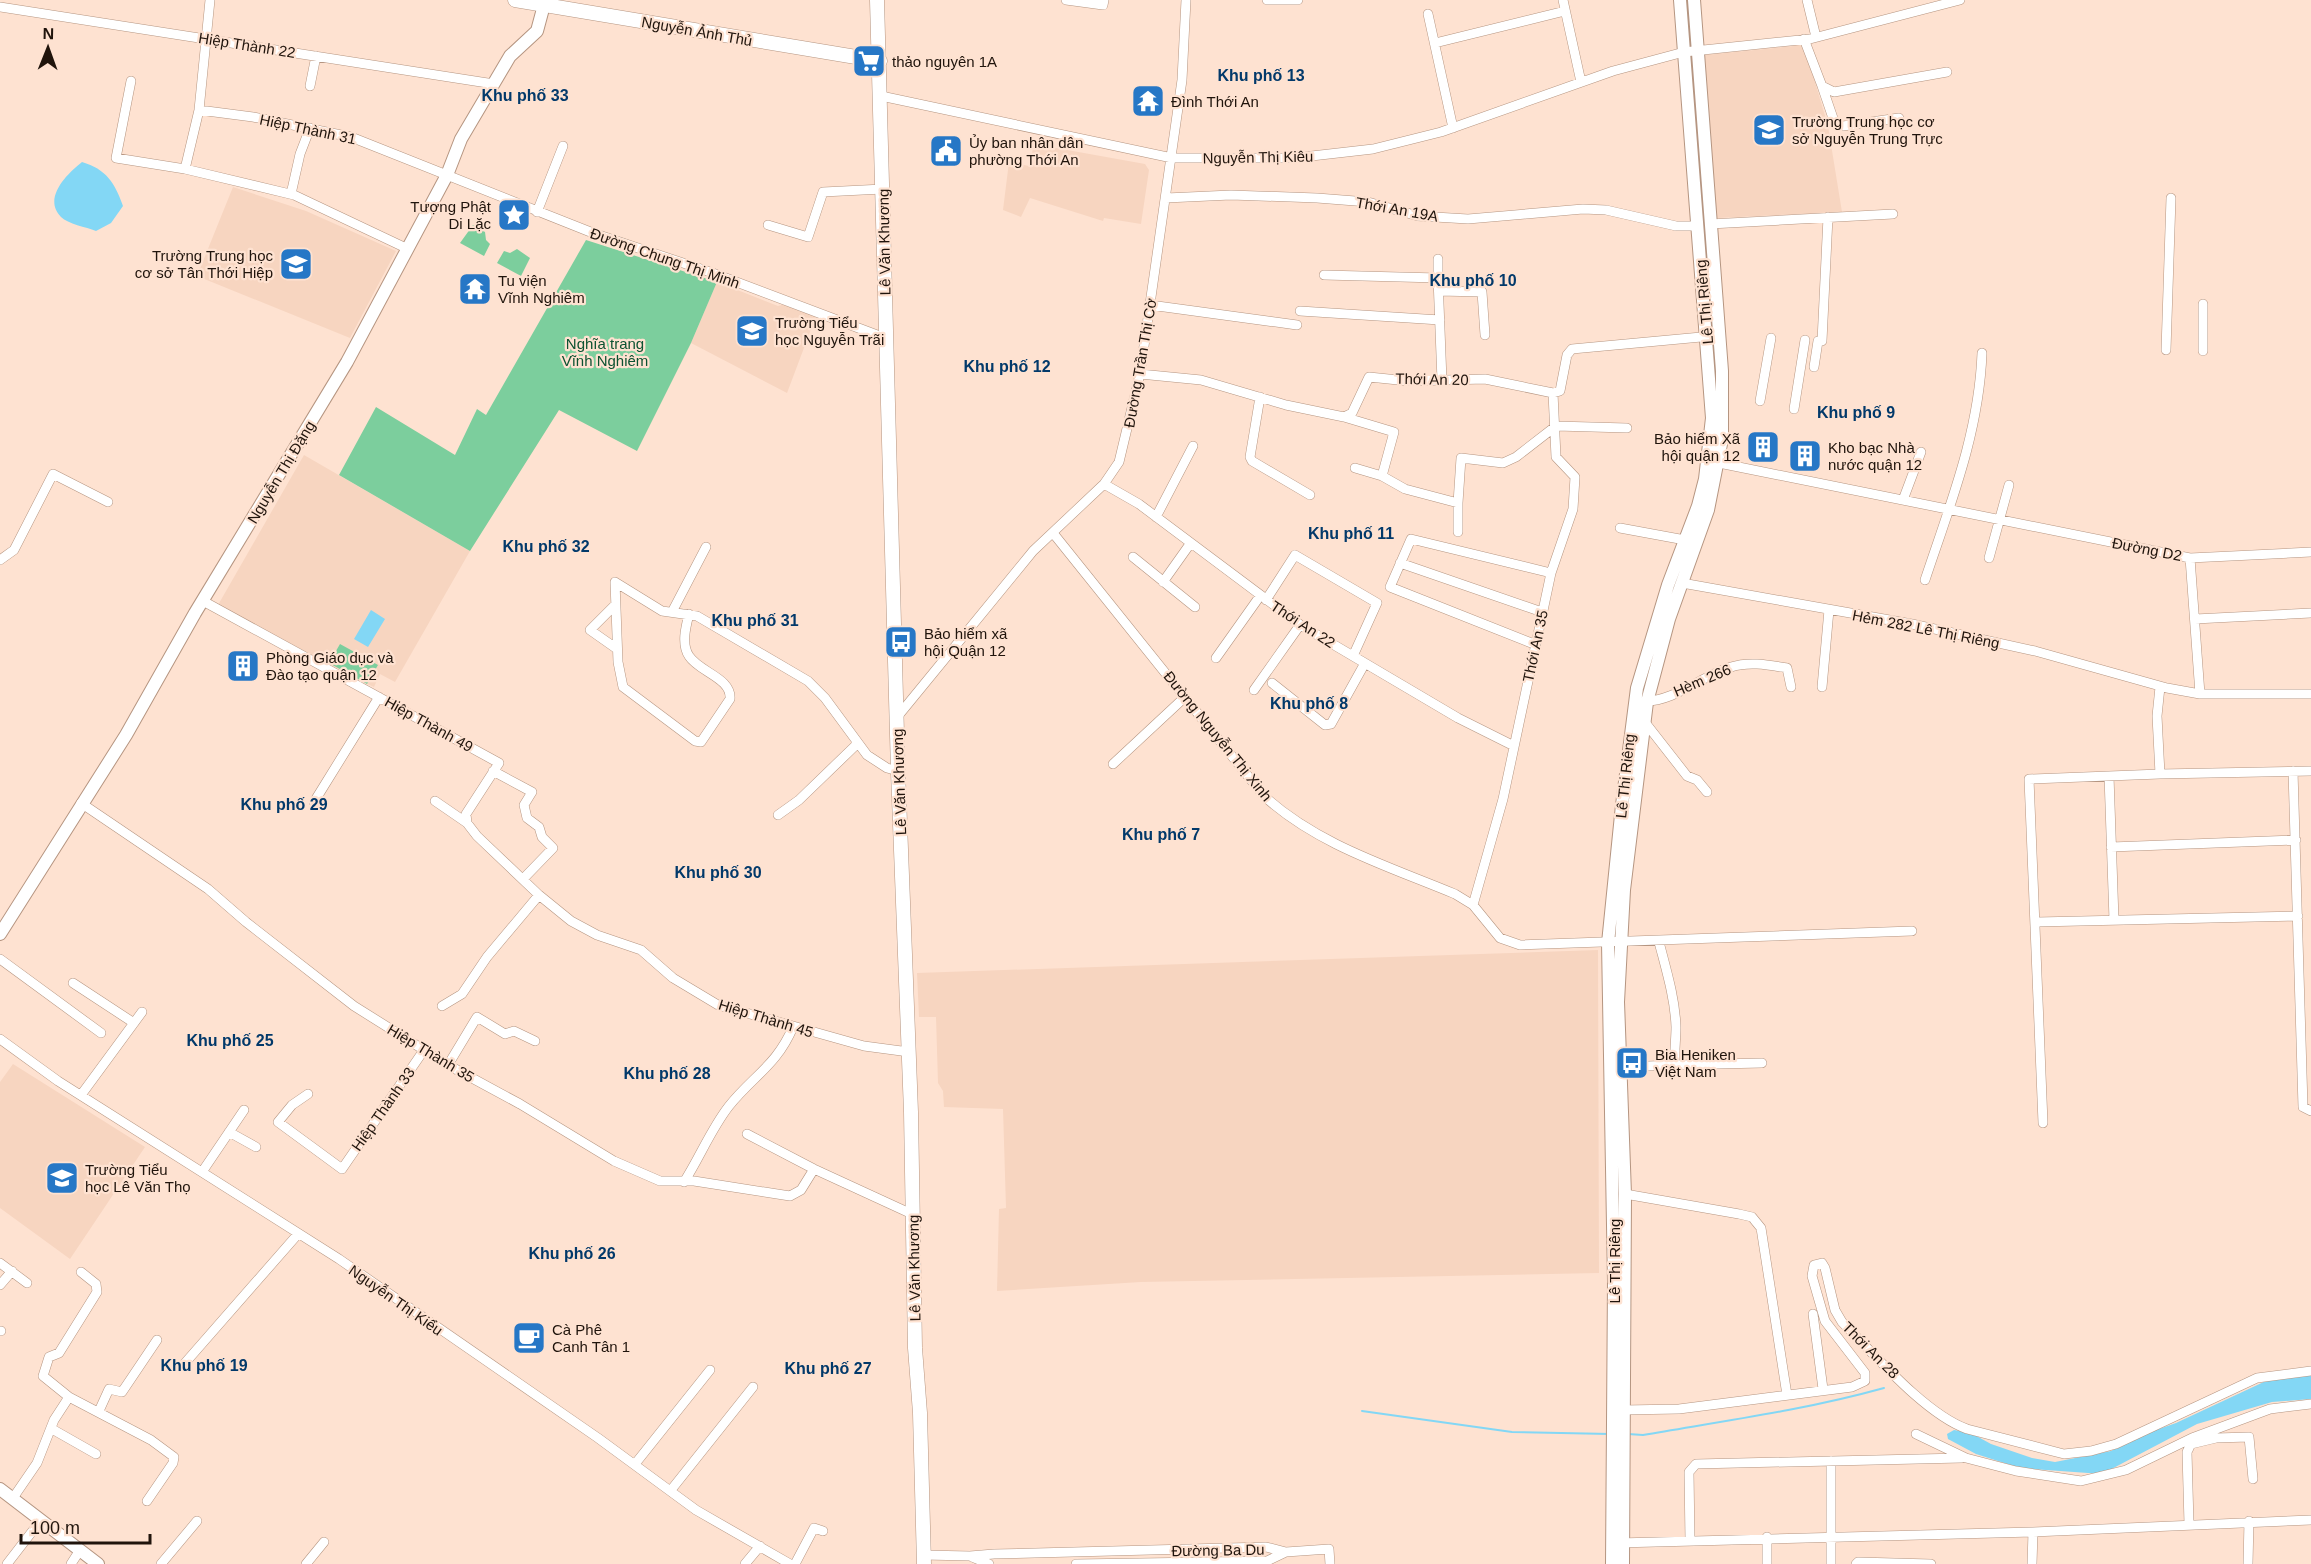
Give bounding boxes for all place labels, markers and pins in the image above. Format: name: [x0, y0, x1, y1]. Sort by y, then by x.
supermarket icon: thảo nguyên 1A: [851, 43, 887, 79]
place label: thảo nguyên 1A: [892, 53, 997, 70]
temple icon: Đình Thới An: [1130, 83, 1166, 119]
place label: Đình Thới An: [1171, 93, 1259, 110]
school or university icon: Trường Trung học cơ sở Nguyễn Trung Trực: [1751, 112, 1787, 148]
place label: Trường Trung học cơ sở Nguyễn Trung Trực: [1792, 113, 1943, 147]
public building icon: Ủy ban nhân dân phường Thới An: [928, 133, 964, 169]
place label: Ủy ban nhân dân phường Thới An: [969, 134, 1083, 168]
place icon: Tượng Phật Di Lặc: [496, 197, 532, 233]
place label: Tượng Phật Di Lặc: [410, 198, 492, 232]
school or university icon: Trường Trung học cơ sở Tân Thới Hiệp: [278, 246, 314, 282]
place label: Trường Trung học cơ sở Tân Thới Hiệp: [135, 247, 273, 281]
temple icon: Tu viện Vĩnh Nghiêm: [457, 271, 493, 307]
place label: Tu viện Vĩnh Nghiêm: [498, 272, 585, 306]
school or university icon: Trường Tiểu học Nguyễn Trãi: [734, 313, 770, 349]
place label: Trường Tiểu học Nguyễn Trãi: [775, 314, 884, 348]
building icon: Bảo hiểm Xã hội quận 12: [1745, 429, 1781, 465]
place label: Bảo hiểm Xã hội quận 12: [1654, 430, 1741, 464]
building icon: Kho bạc Nhà nước quận 12: [1787, 438, 1823, 474]
place label: Kho bạc Nhà nước quận 12: [1828, 439, 1922, 473]
bus stop icon: Bảo hiểm xã hội Quận 12: [883, 624, 919, 660]
place label: Bảo hiểm xã hội Quận 12: [924, 625, 1008, 659]
building icon: Phòng Giáo dục và Đào tạo quận 12: [225, 648, 261, 684]
place label: Phòng Giáo dục và Đào tạo quận 12: [266, 649, 394, 683]
bus stop icon: Bia Heniken Việt Nam: [1614, 1045, 1650, 1081]
place label: Bia Heniken Việt Nam: [1655, 1046, 1736, 1080]
school or university icon: Trường Tiểu học Lê Văn Thọ: [44, 1160, 80, 1196]
place label: Trường Tiểu học Lê Văn Thọ: [85, 1161, 191, 1195]
cafe icon: Cà Phê Canh Tân 1: [511, 1320, 547, 1356]
place label: Cà Phê Canh Tân 1: [552, 1321, 630, 1355]

